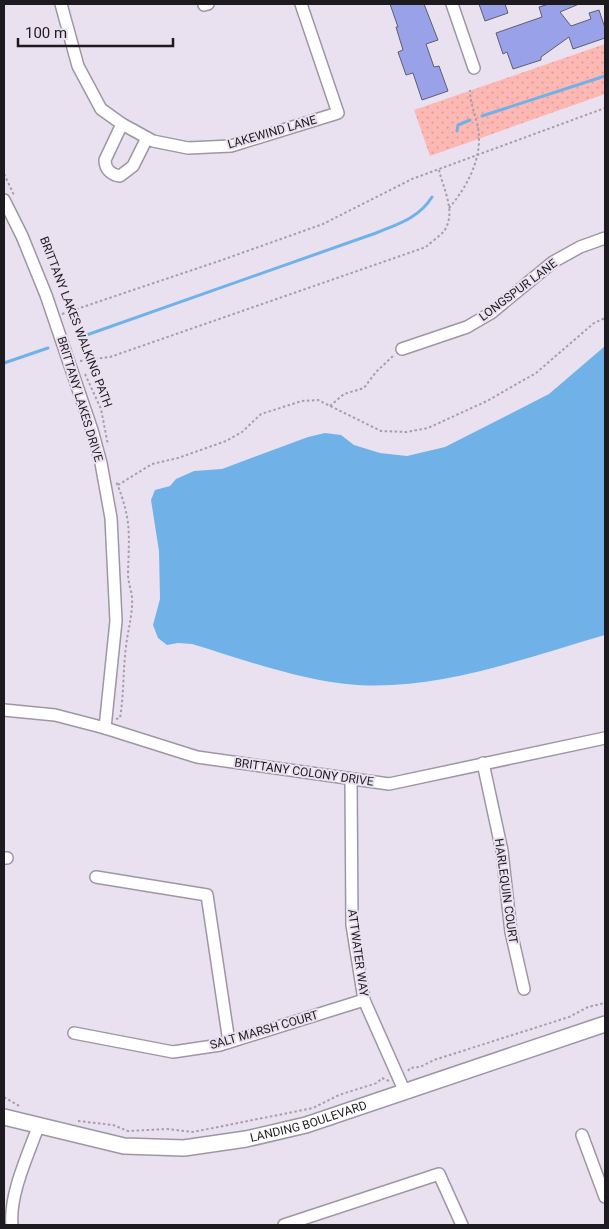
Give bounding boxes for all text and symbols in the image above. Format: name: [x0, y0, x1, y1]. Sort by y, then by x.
scale bar: [18, 15, 172, 47]
text: 100 m: [25, 24, 67, 42]
street label: LAKEWIND LANE: [226, 113, 318, 151]
street label: BRITTANY LAKES WALKING PATH: [37, 235, 115, 409]
street label: LONGSPUR LANE: [476, 256, 560, 324]
street label: BRITTANY LAKES DRIVE: [54, 335, 106, 463]
street label: BRITTANY COLONY DRIVE: [234, 755, 375, 789]
street label: HARLEQUIN COURT: [492, 838, 520, 944]
street label: ATTWATER WAY: [345, 908, 371, 998]
street label: SALT MARSH COURT: [208, 1008, 320, 1052]
street label: LANDING BOULEVARD: [249, 1098, 369, 1145]

